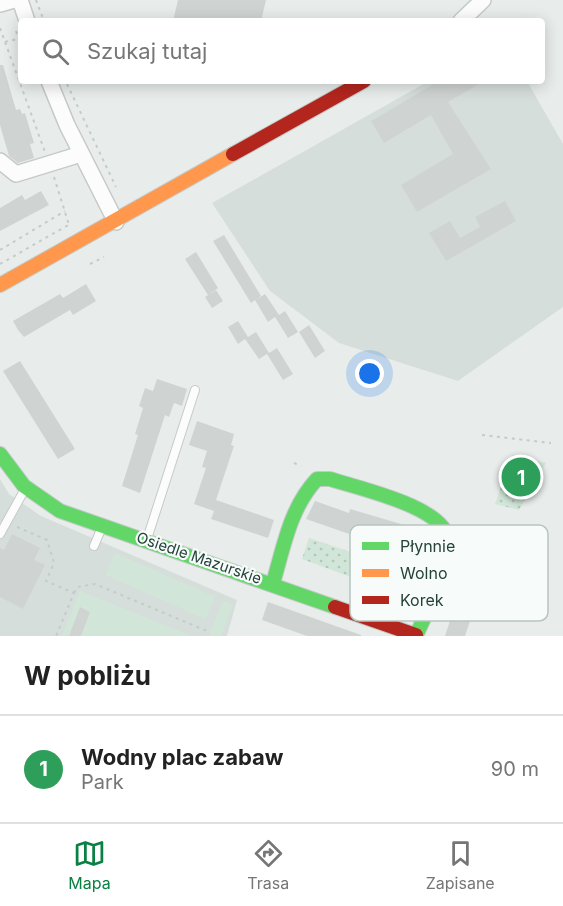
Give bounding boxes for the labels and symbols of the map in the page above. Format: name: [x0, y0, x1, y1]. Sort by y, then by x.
your location: [355, 359, 384, 388]
pin: 1: [502, 454, 540, 500]
legend: [350, 525, 548, 621]
street label: Osiedle Mazurskie: [134, 527, 264, 588]
text: Płynnie: [400, 536, 455, 556]
text: Wolno: [400, 563, 447, 583]
text: Korek: [400, 590, 444, 610]

